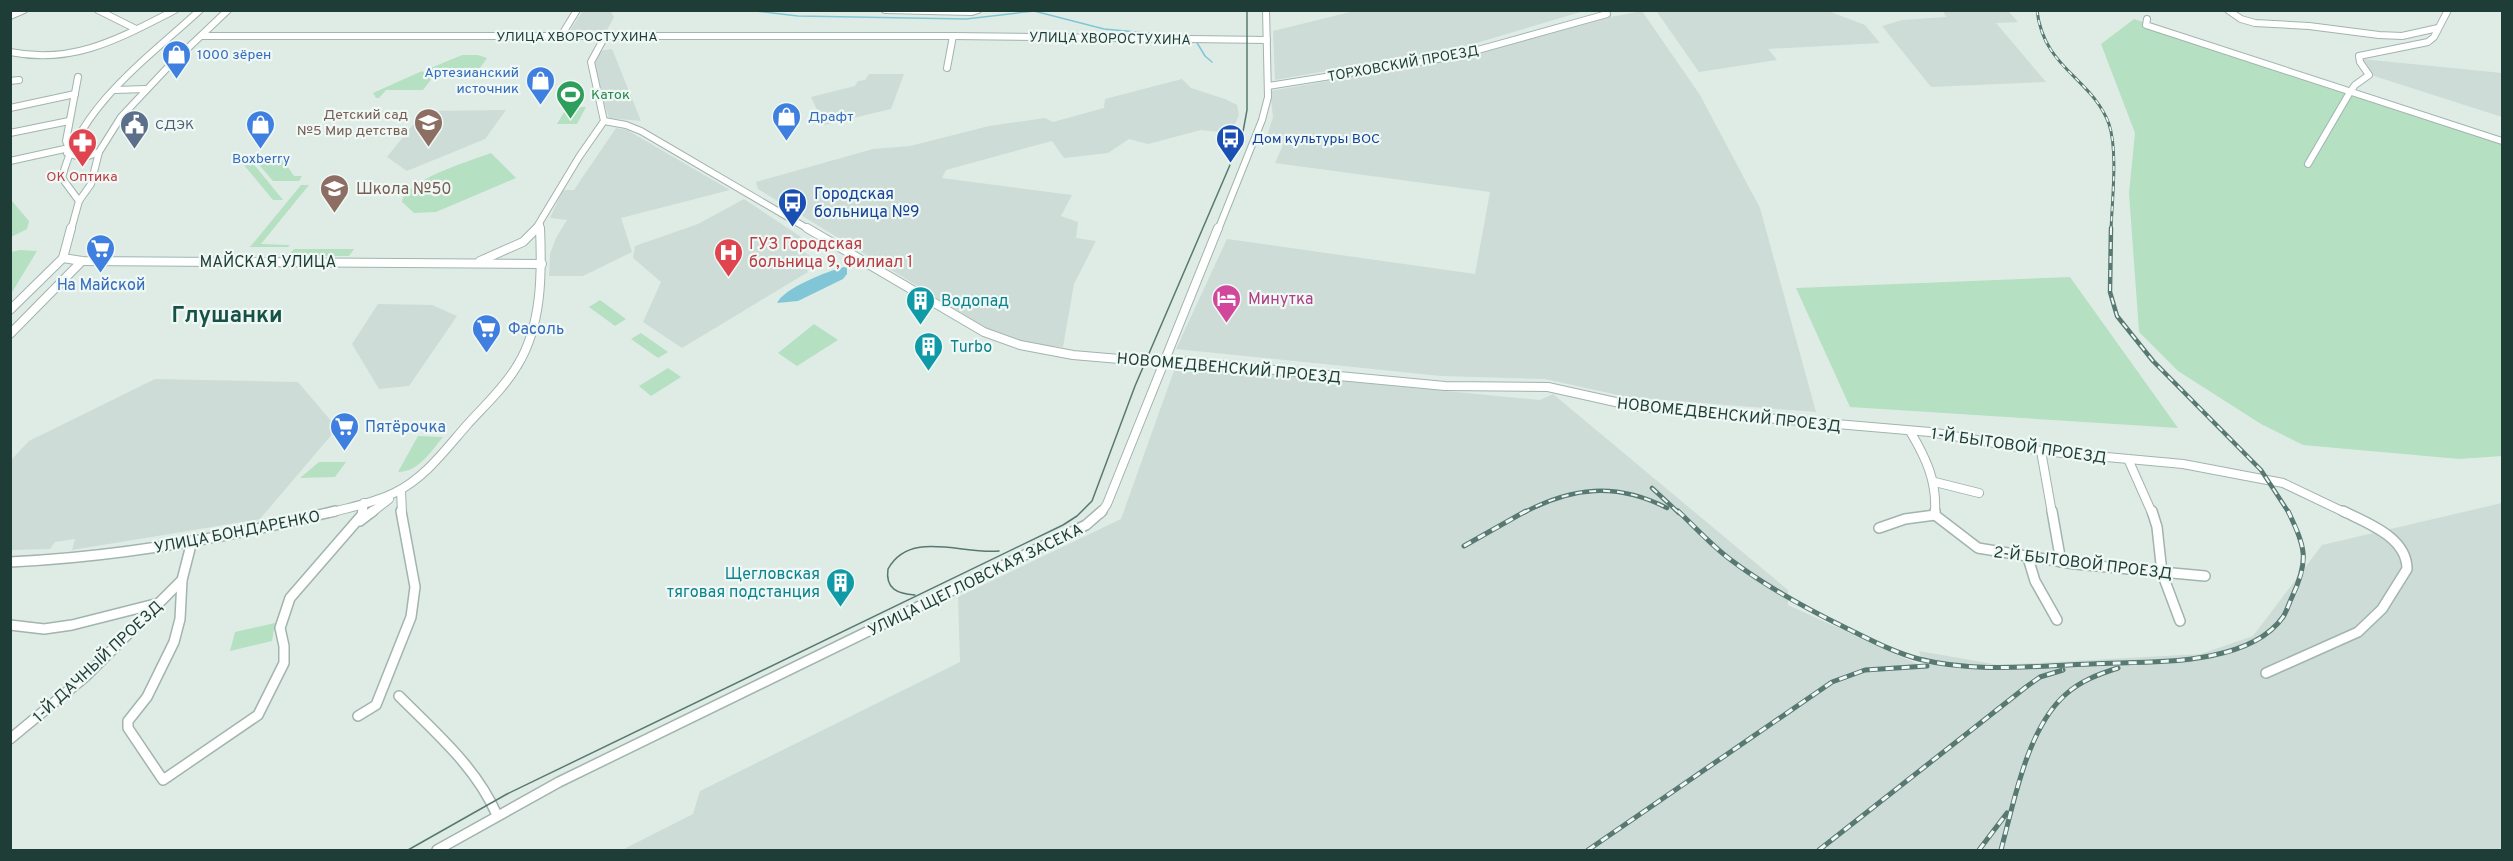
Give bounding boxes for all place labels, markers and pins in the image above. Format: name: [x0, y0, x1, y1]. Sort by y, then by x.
shop icon: 1000 зёрен: [160, 38, 192, 80]
place label: 1000 зёрен: [197, 47, 271, 64]
shop icon: Артезианский источник: [524, 64, 556, 106]
place label: Артезианский источник: [424, 65, 519, 98]
sports icon: Каток: [554, 78, 586, 120]
place label: Каток: [591, 87, 630, 104]
shop icon: Драфт: [771, 100, 803, 142]
school or university icon: Детский сад №5 Мир детства: [413, 106, 445, 148]
place label: Детский сад №5 Мир детства: [297, 107, 408, 140]
public building icon: СДЭК: [118, 108, 150, 150]
shop icon: Boxberry: [245, 108, 277, 150]
place label: Драфт: [808, 109, 853, 126]
place label: СДЭК: [155, 117, 194, 134]
bus stop icon: Дом культуры ВОС: [1215, 122, 1247, 164]
pharmacy icon: ОК Оптика: [66, 126, 98, 168]
place label: Дом культуры ВОС: [1252, 131, 1380, 148]
place label: Boxberry: [232, 151, 290, 168]
place label: ОК Оптика: [46, 169, 118, 186]
school or university icon: Школа №50: [319, 172, 351, 214]
place label: Школа №50: [356, 180, 452, 200]
place label: Городская больница №9: [814, 185, 920, 223]
bus stop icon: Городская больница №9: [777, 186, 809, 228]
supermarket icon: На Майской: [85, 232, 117, 274]
place label: ГУЗ Городская больница 9, Филиал 1: [749, 235, 913, 273]
hospital icon: ГУЗ Городская больница 9, Филиал 1: [712, 236, 744, 278]
place label: На Майской: [57, 276, 145, 296]
hotel icon: Минутка: [1211, 282, 1243, 324]
building icon: Водопад: [904, 284, 936, 326]
place label: Минутка: [1248, 290, 1314, 310]
place label: Водопад: [941, 292, 1009, 312]
supermarket icon: Фасоль: [471, 312, 503, 354]
place label: Фасоль: [508, 320, 564, 340]
building icon: Turbo: [913, 330, 945, 372]
place label: Turbo: [950, 338, 992, 358]
supermarket icon: Пятёрочка: [328, 410, 360, 452]
place label: Пятёрочка: [365, 418, 446, 438]
place label: Щегловская тяговая подстанция: [667, 565, 820, 603]
building icon: Щегловская тяговая подстанция: [825, 566, 857, 608]

